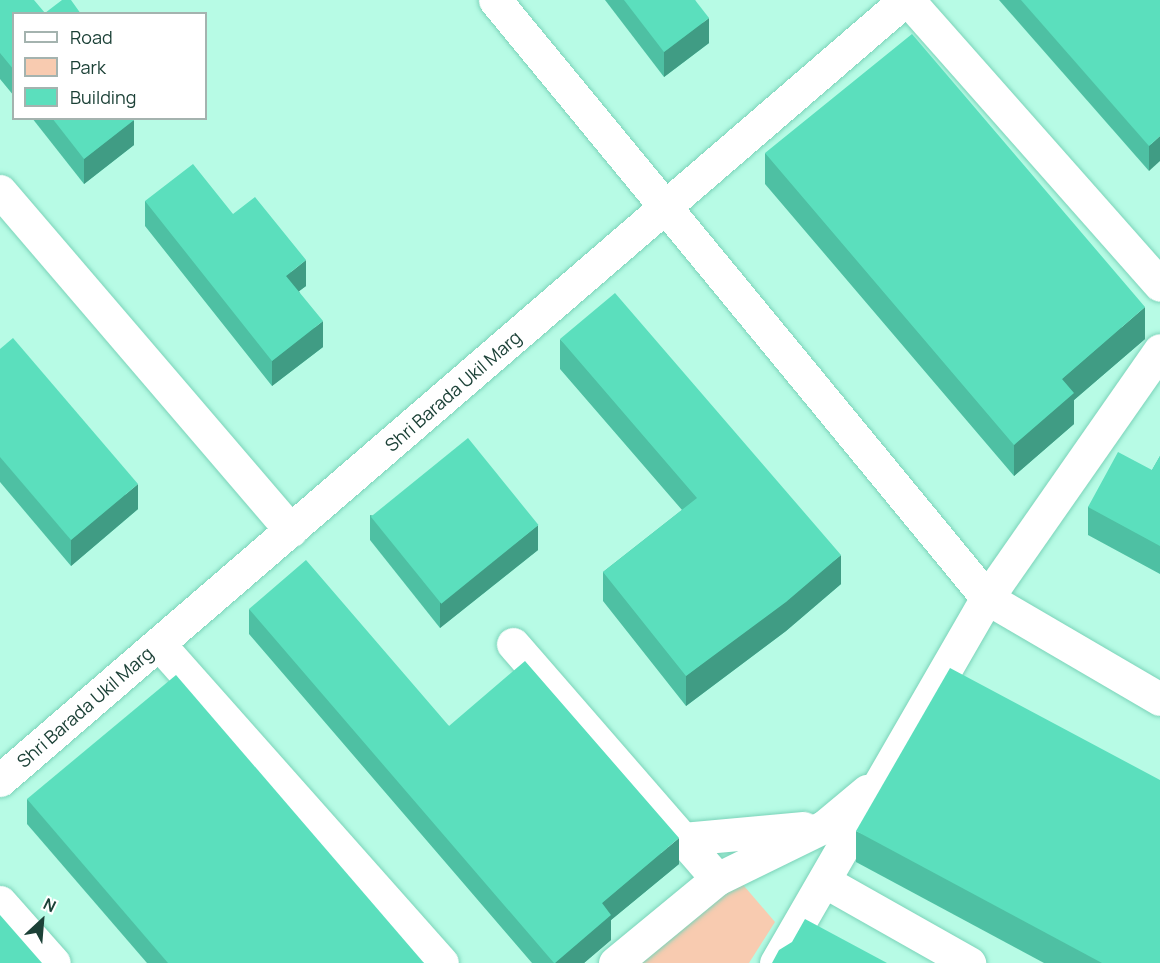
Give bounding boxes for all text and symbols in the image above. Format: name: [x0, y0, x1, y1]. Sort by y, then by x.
legend: [12, 12, 207, 120]
text: Road: [70, 25, 113, 49]
text: Park: [70, 55, 106, 79]
text: Building: [70, 85, 136, 109]
street label: Shri Barada Ukil Marg: [381, 326, 525, 456]
street label: Shri Barada Ukil Marg: [13, 642, 157, 772]
north arrow: [12, 891, 72, 951]
text: N: [40, 892, 60, 917]

